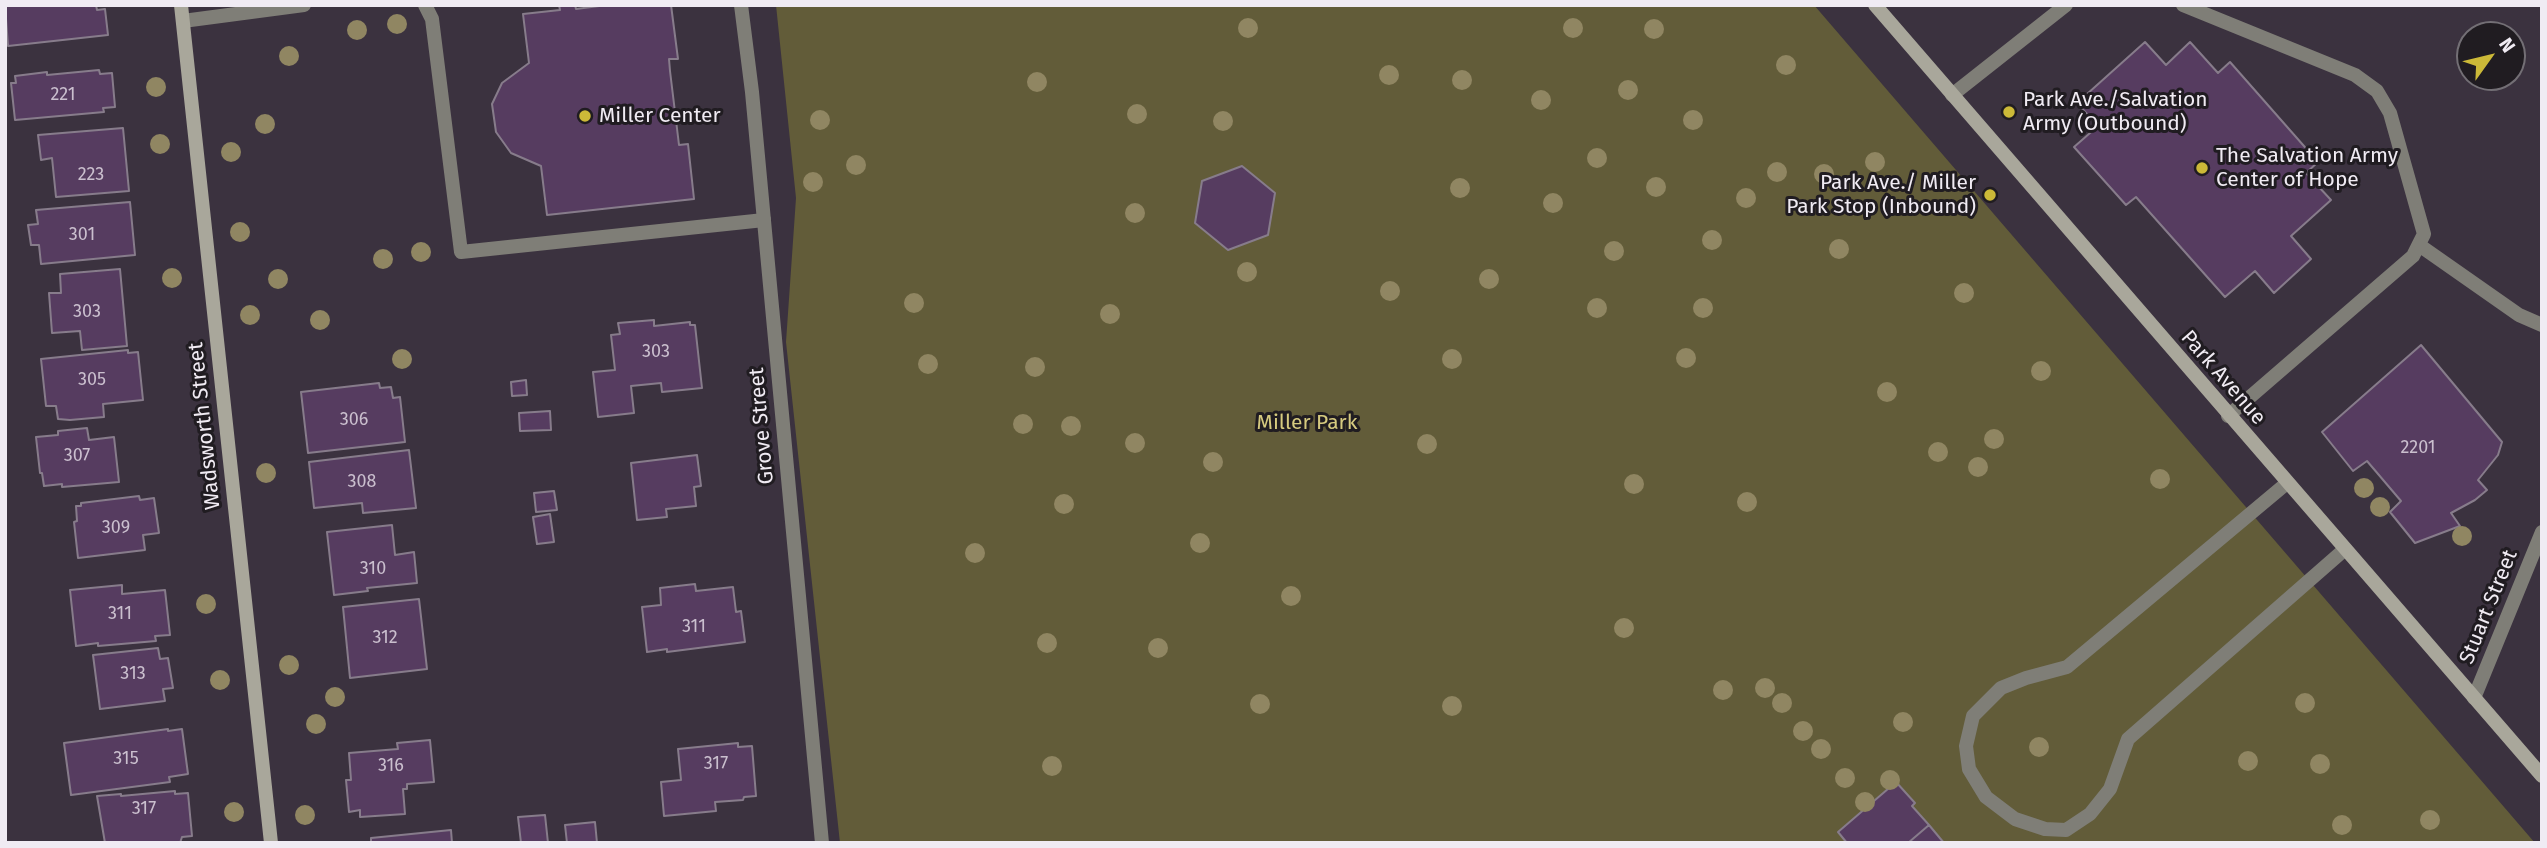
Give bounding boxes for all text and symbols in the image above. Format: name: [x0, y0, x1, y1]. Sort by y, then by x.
north arrow: [2456, 21, 2526, 91]
text: N: [2494, 33, 2520, 57]
house number: 221: [50, 84, 76, 106]
place label: Park Ave./Salvation Army (Outbound): [2023, 87, 2207, 137]
place label: Miller Center: [599, 103, 720, 129]
marker: Park Ave./Salvation Army (Outbound): [2001, 104, 2017, 120]
marker: Miller Center: [577, 108, 593, 124]
place label: The Salvation Army Center of Hope: [2216, 143, 2398, 193]
marker: The Salvation Army Center of Hope: [2194, 160, 2210, 176]
house number: 223: [78, 164, 104, 186]
place label: Park Ave./ Miller Park Stop (Inbound): [1786, 170, 1976, 220]
marker: Park Ave./ Miller Park Stop (Inbound): [1982, 187, 1998, 203]
house number: 301: [69, 224, 95, 246]
house number: 303: [73, 301, 101, 323]
street label: Park Avenue: [2175, 326, 2271, 430]
street label: Wadsworth Street: [184, 341, 226, 511]
house number: 303: [642, 341, 670, 363]
street label: Grove Street: [744, 367, 780, 485]
house number: 305: [78, 369, 106, 391]
house number: 306: [340, 409, 368, 431]
park label: Miller Park: [1257, 410, 1357, 436]
house number: 2201: [2400, 437, 2436, 459]
house number: 307: [64, 445, 90, 467]
house number: 308: [348, 471, 376, 493]
house number: 309: [102, 517, 130, 539]
street label: Stuart Street: [2455, 546, 2523, 668]
house number: 310: [360, 558, 386, 580]
house number: 311: [108, 603, 132, 625]
house number: 311: [682, 616, 706, 638]
house number: 312: [372, 627, 398, 649]
house number: 313: [120, 663, 146, 685]
house number: 315: [113, 748, 139, 770]
house number: 317: [704, 753, 728, 775]
house number: 316: [378, 755, 404, 777]
house number: 317: [132, 798, 156, 820]

